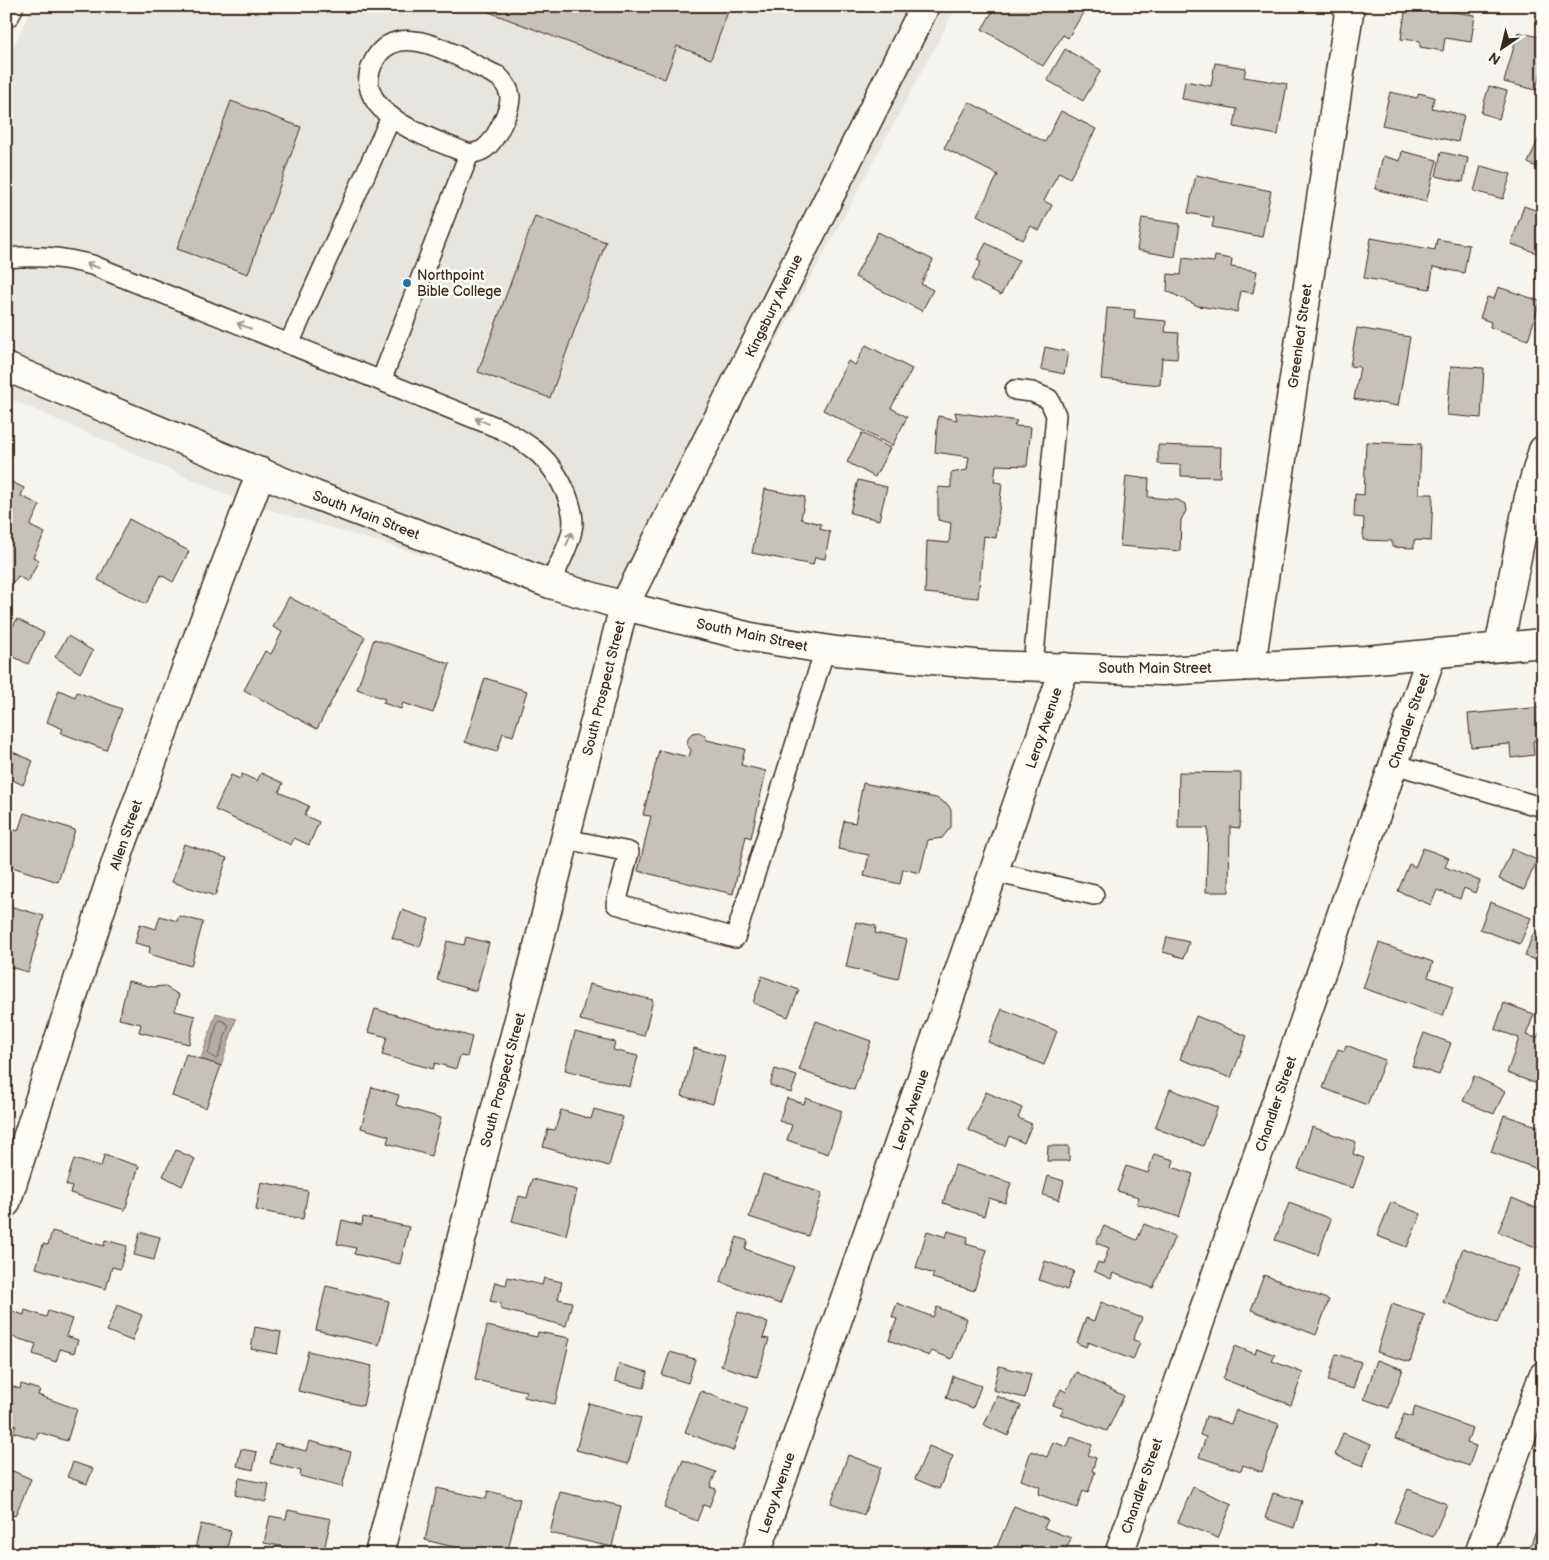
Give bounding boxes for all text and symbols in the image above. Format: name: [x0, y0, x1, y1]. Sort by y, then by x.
north arrow: [1476, 22, 1526, 72]
text: N: [1486, 48, 1504, 68]
street label: Kingsbury Avenue: [742, 252, 806, 360]
one-way arrow: [86, 261, 101, 270]
place label: Northpoint Bible College: [417, 267, 502, 300]
marker: Northpoint Bible College: [401, 277, 413, 289]
street label: Greenleaf Street: [1284, 282, 1316, 389]
one-way arrow: [237, 320, 252, 330]
one-way arrow: [475, 416, 490, 425]
street label: South Main Street: [310, 487, 422, 543]
one-way arrow: [564, 532, 574, 547]
street label: South Main Street: [695, 615, 810, 655]
street label: South Prospect Street: [579, 618, 629, 757]
street label: South Main Street: [1098, 660, 1212, 677]
street label: Chandler Street: [1385, 670, 1434, 771]
street label: Leroy Avenue: [1022, 685, 1066, 771]
street label: Allen Street: [106, 797, 146, 872]
street label: South Prospect Street: [477, 1010, 529, 1149]
street label: Chandler Street: [1252, 1053, 1301, 1154]
street label: Leroy Avenue: [889, 1067, 933, 1153]
street label: Chandler Street: [1118, 1435, 1167, 1536]
street label: Leroy Avenue: [755, 1450, 799, 1536]

